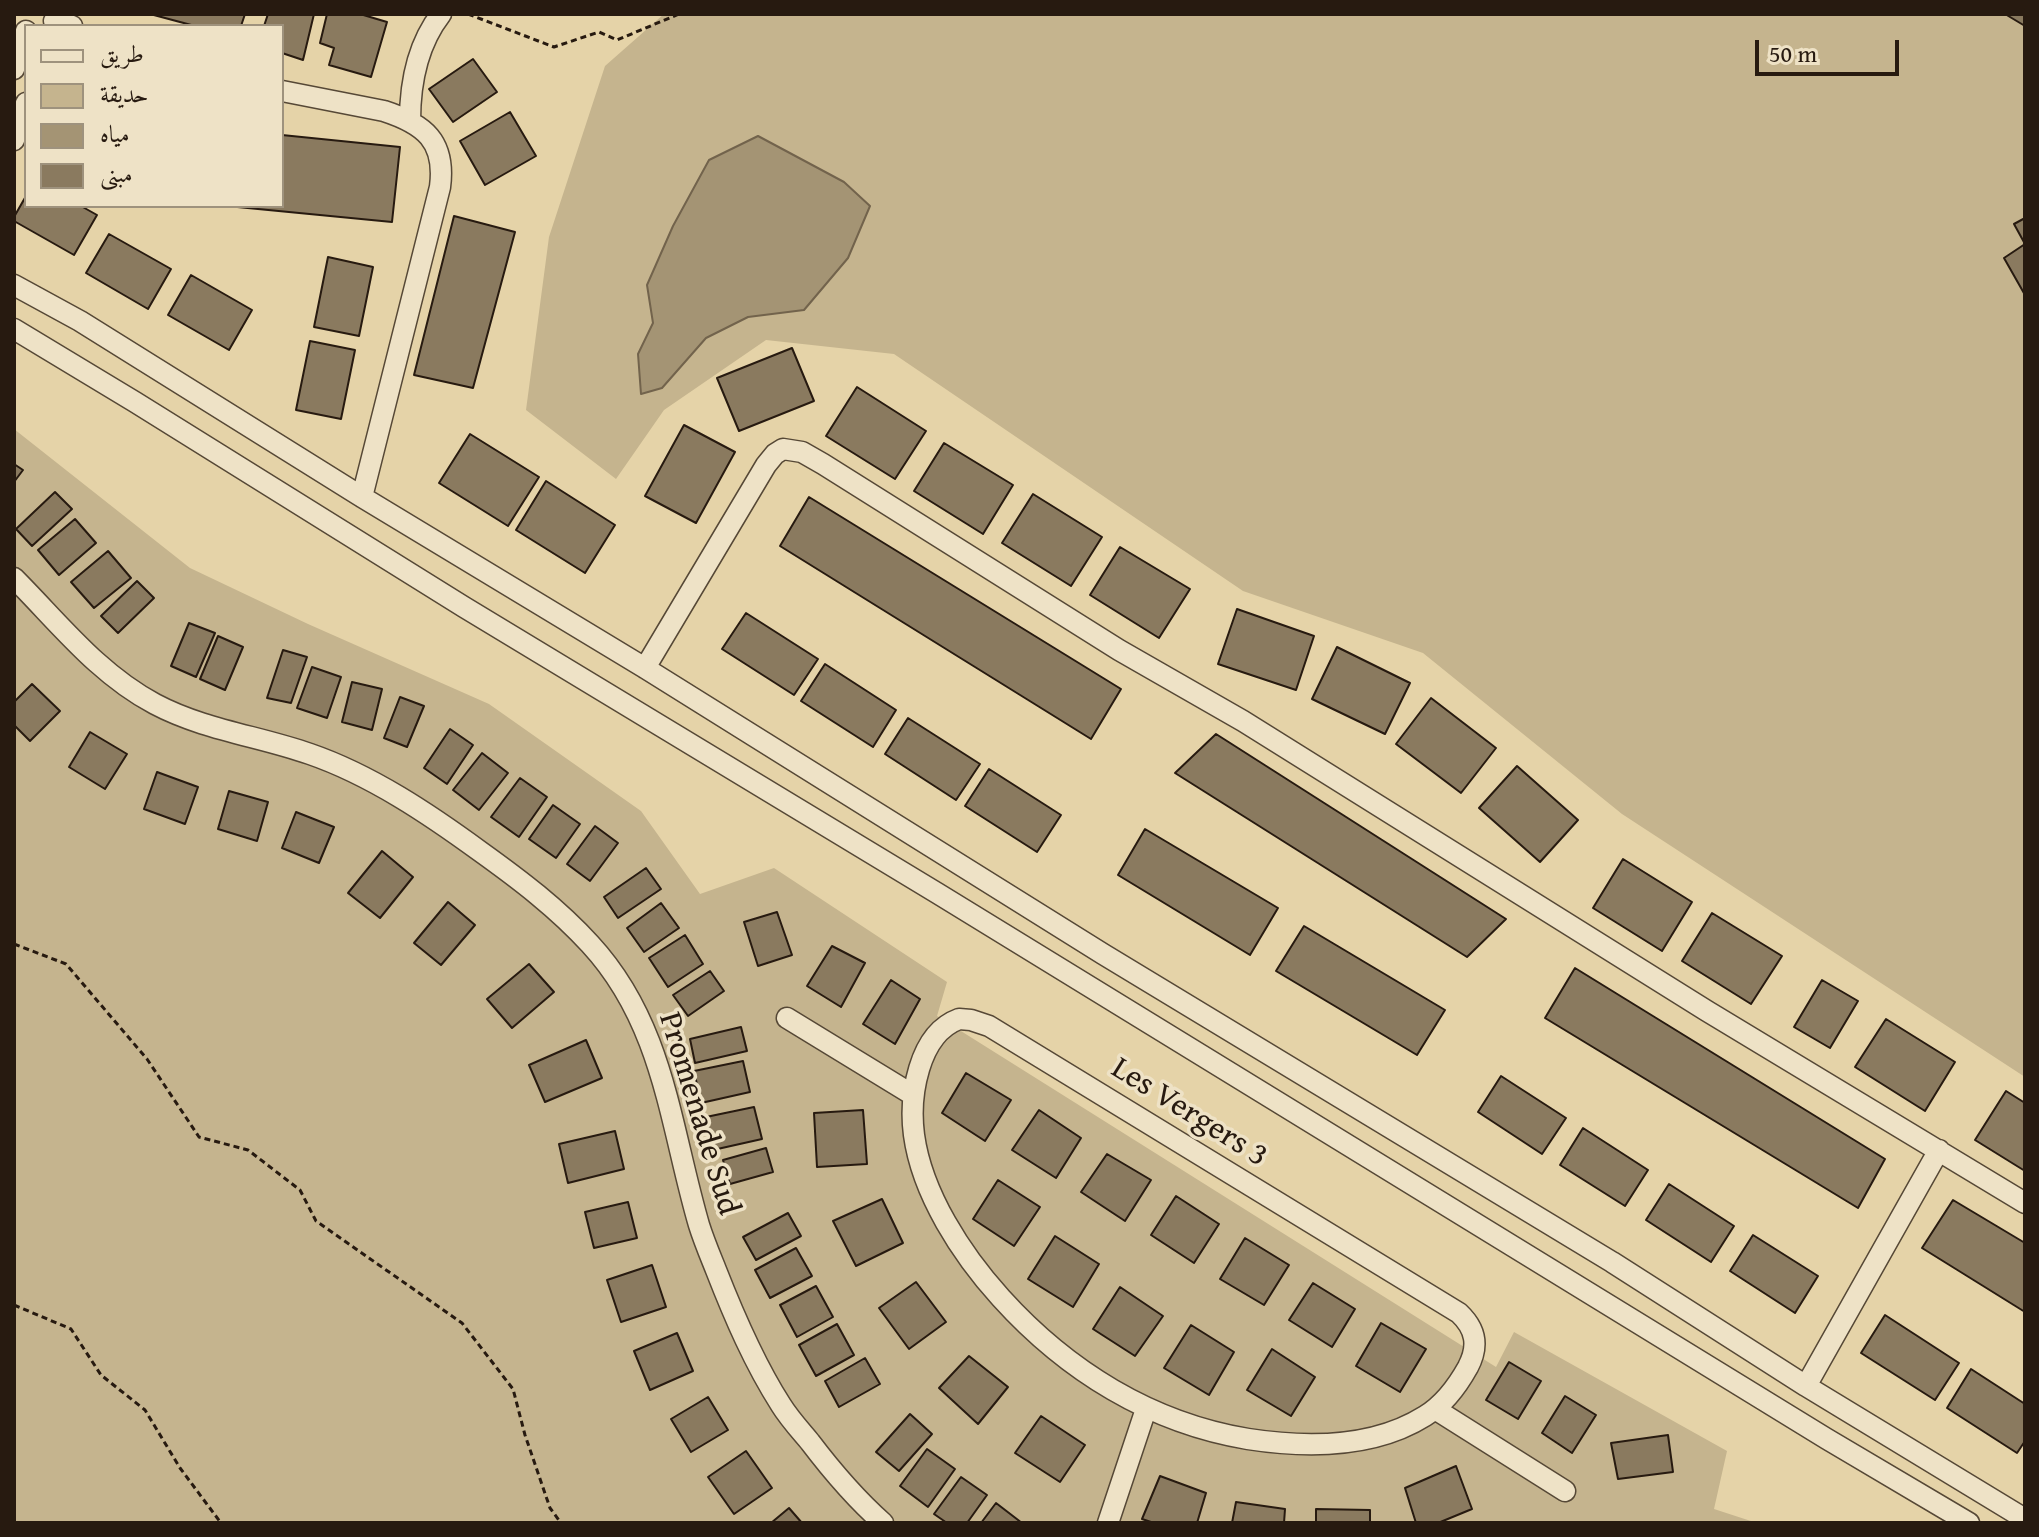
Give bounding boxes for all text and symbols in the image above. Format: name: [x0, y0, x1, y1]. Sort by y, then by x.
legend: [24, 24, 284, 208]
scale bar: [1759, 24, 1903, 74]
text: طريق: [100, 36, 144, 71]
text: 50 m: [1769, 36, 1817, 71]
text: حديقة: [100, 76, 149, 111]
text: مياه: [100, 116, 130, 151]
text: مبنى: [100, 156, 133, 191]
street label: Promenade Sud: [649, 1008, 747, 1220]
street label: Les Vergers 3: [1104, 1050, 1274, 1176]

